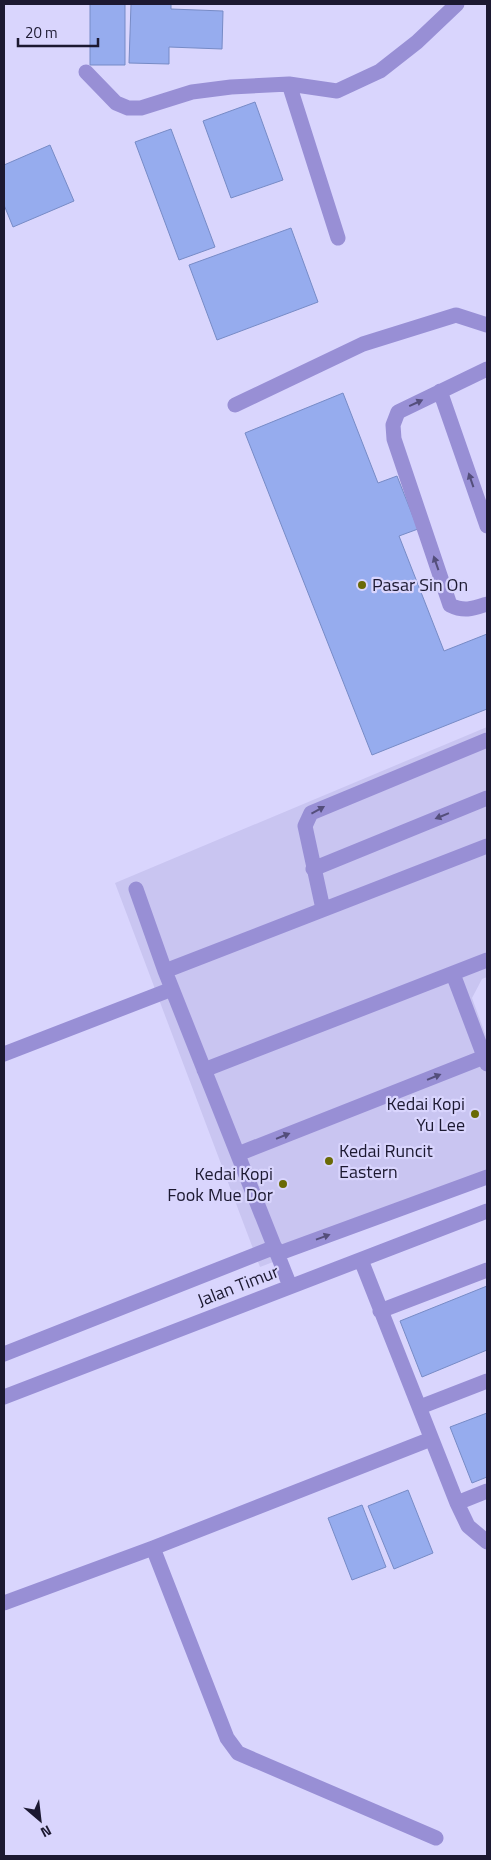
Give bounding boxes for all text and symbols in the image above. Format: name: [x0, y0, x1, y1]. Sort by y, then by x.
scale bar: [18, 15, 98, 47]
text: 20 m: [25, 21, 58, 44]
one-way arrow: [409, 398, 423, 406]
one-way arrow: [467, 472, 474, 487]
one-way arrow: [431, 555, 439, 570]
place label: Pasar Sin On: [372, 571, 468, 598]
marker: Pasar Sin On: [356, 579, 368, 591]
one-way arrow: [311, 806, 326, 814]
one-way arrow: [435, 813, 449, 821]
one-way arrow: [427, 1072, 441, 1080]
place label: Kedai Kopi Yu Lee: [387, 1090, 465, 1138]
marker: Kedai Kopi Yu Lee: [469, 1108, 481, 1120]
one-way arrow: [276, 1132, 291, 1140]
place label: Kedai Runcit Eastern: [339, 1137, 434, 1185]
marker: Kedai Runcit Eastern: [323, 1155, 335, 1167]
place label: Kedai Kopi Fook Mue Dor: [167, 1160, 273, 1208]
marker: Kedai Kopi Fook Mue Dor: [277, 1178, 289, 1190]
one-way arrow: [316, 1233, 331, 1241]
street label: Jalan Timur: [193, 1258, 282, 1313]
north arrow: [15, 1795, 65, 1845]
text: N: [37, 1820, 56, 1843]

